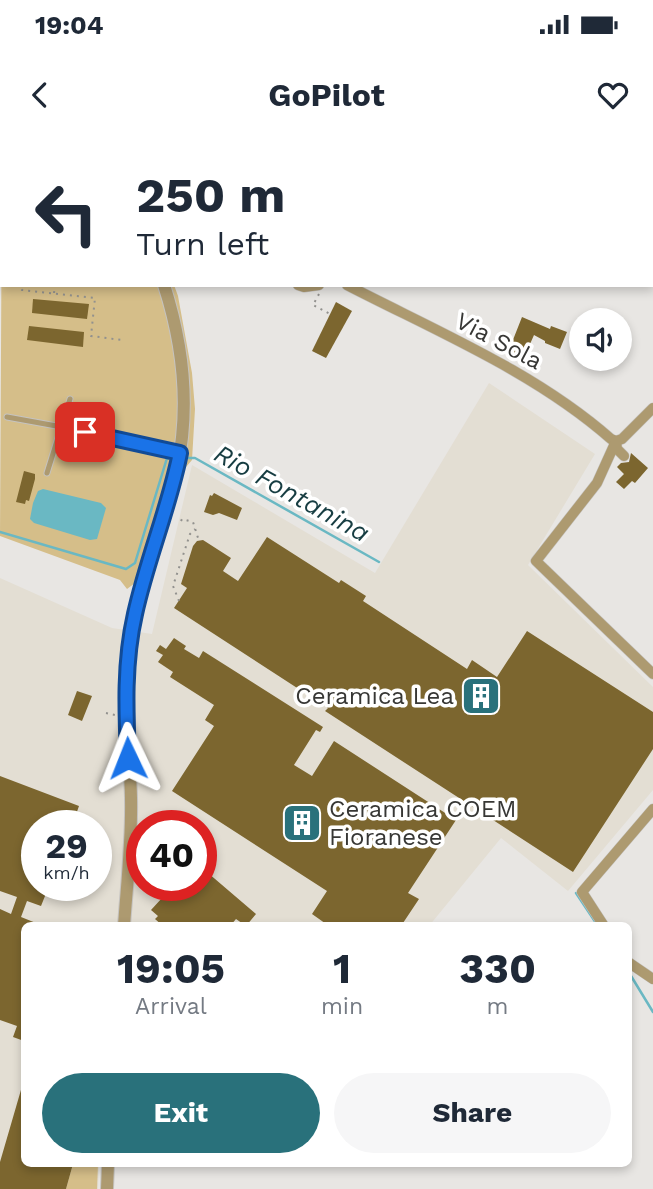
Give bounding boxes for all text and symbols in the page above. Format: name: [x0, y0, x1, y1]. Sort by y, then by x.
text: 19:04: [35, 10, 104, 40]
icon: back: [21, 76, 59, 114]
text: GoPilot: [268, 76, 385, 114]
icon: heart: [594, 76, 632, 114]
text: 250 m: [136, 166, 285, 224]
icon: left: [21, 168, 112, 259]
text: Turn left: [136, 225, 269, 263]
street label: Via Sola: [451, 307, 547, 375]
map controls: [569, 308, 632, 371]
button: sound: [569, 308, 632, 371]
pin: [55, 402, 115, 462]
icon: arrive: [66, 413, 104, 451]
water label: Rio Fontanina: [209, 438, 375, 548]
building icon: Ceramica Lea: [460, 675, 502, 717]
place label: Ceramica Lea: [295, 682, 454, 710]
position arrow: [91, 721, 165, 795]
place label: Ceramica COEM Fioranese: [329, 795, 517, 851]
building icon: Ceramica COEM Fioranese: [281, 802, 323, 844]
speed limit sign: 40: [126, 810, 217, 901]
text: 29: [45, 825, 88, 867]
text: km/h: [43, 862, 90, 883]
text: 19:05: [117, 944, 225, 993]
text: 1: [333, 944, 351, 993]
text: 330: [459, 944, 536, 993]
text: Arrival: [135, 993, 207, 1020]
text: min: [321, 993, 363, 1020]
text: m: [487, 993, 509, 1020]
button: Exit: [42, 1073, 320, 1153]
button: Share: [334, 1073, 611, 1153]

